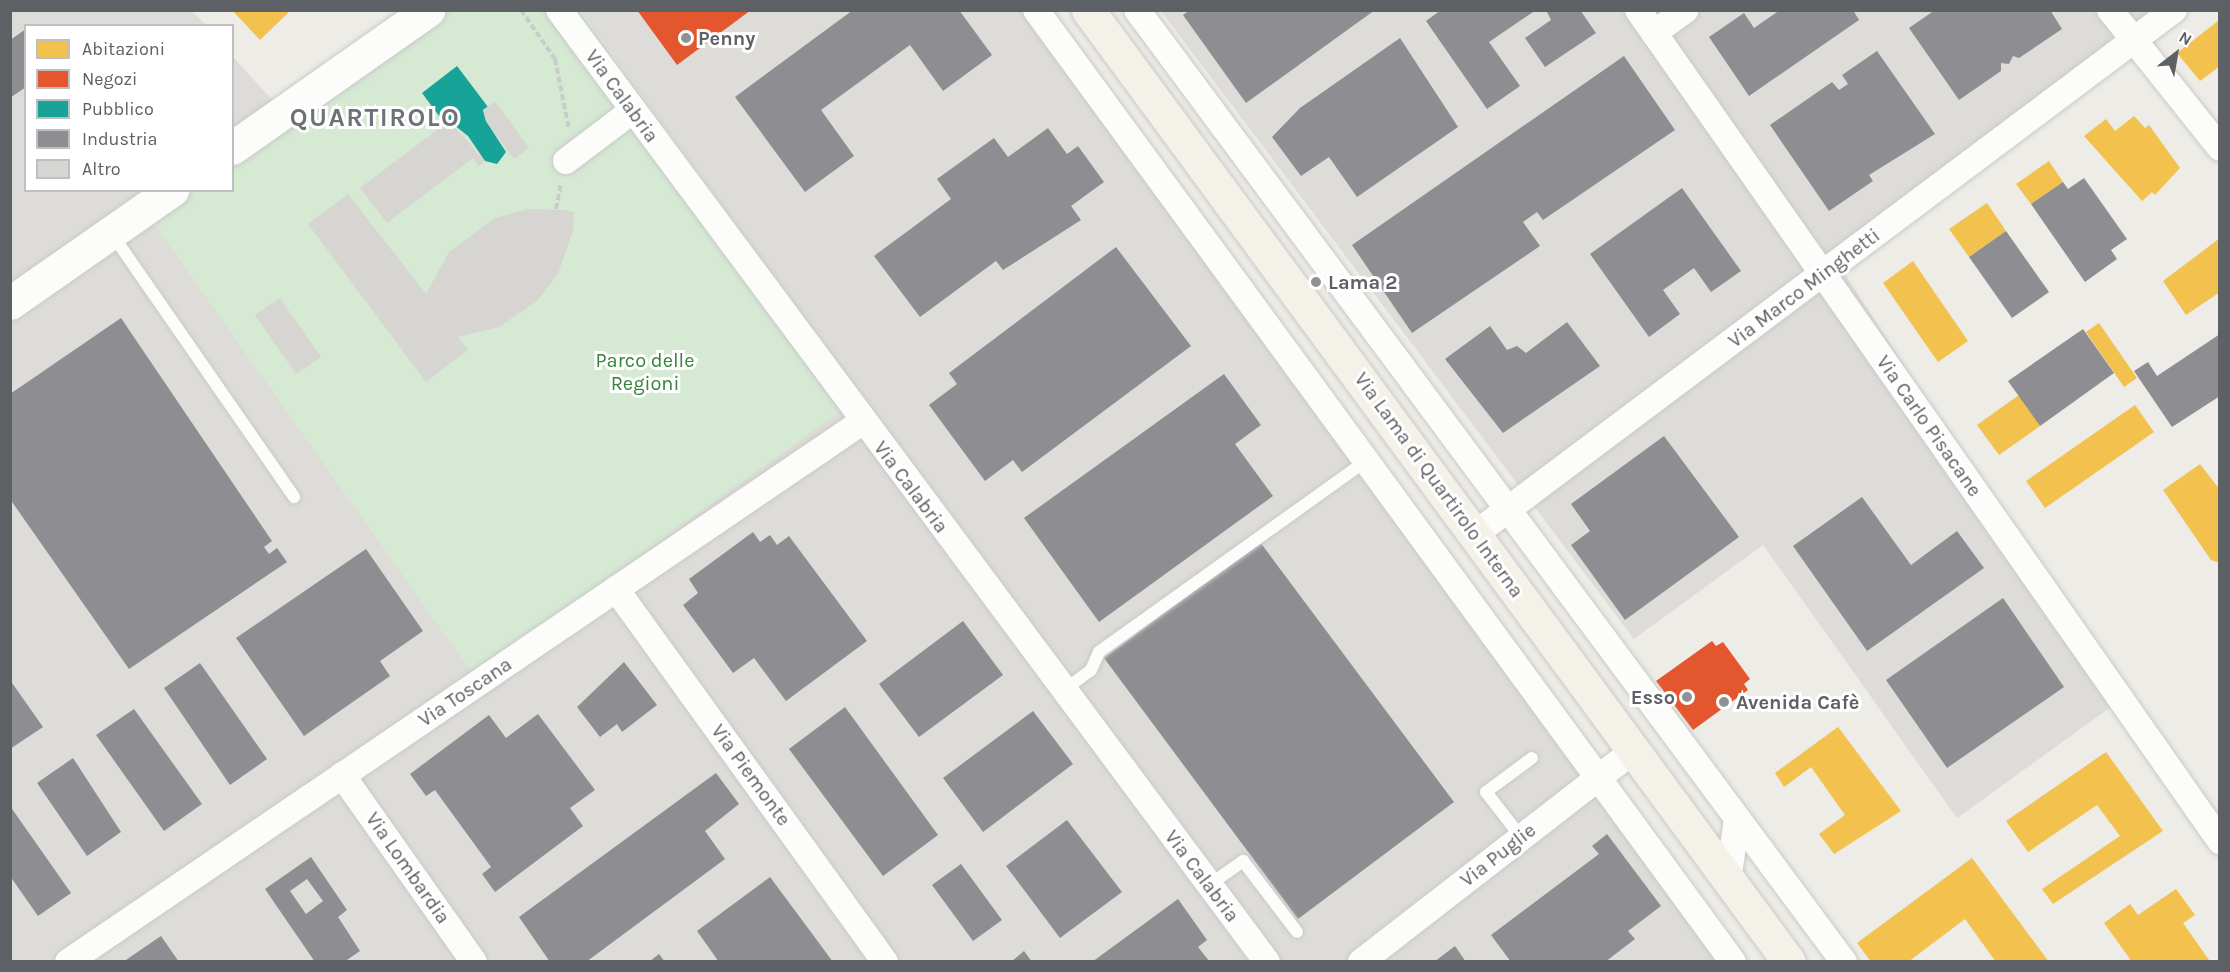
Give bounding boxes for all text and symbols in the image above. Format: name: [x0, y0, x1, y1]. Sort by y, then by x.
legend: [24, 24, 234, 192]
north arrow: [2146, 24, 2206, 84]
place label: Penny: [698, 26, 755, 50]
text: N: [2176, 27, 2195, 49]
marker: Penny: [679, 31, 693, 45]
text: Abitazioni: [82, 38, 165, 60]
street label: Via Calabria: [580, 45, 664, 147]
text: Negozi: [82, 68, 137, 90]
text: Pubblico: [82, 98, 154, 120]
district label: QUARTIROLO: [290, 102, 460, 134]
text: Industria: [82, 128, 157, 150]
text: Altro: [82, 158, 121, 180]
street label: Via Marco Minghetti: [1723, 223, 1885, 353]
place label: Lama 2: [1328, 270, 1397, 294]
marker: Lama 2: [1309, 275, 1323, 289]
park label: Parco delle Regioni: [596, 349, 694, 396]
street label: Via Carlo Pisacane: [1871, 351, 1987, 501]
street label: Via Lama di Quartirolo Interna: [1349, 368, 1529, 602]
street label: Via Calabria: [869, 436, 953, 538]
street label: Via Toscana: [414, 652, 516, 732]
place label: Esso: [1631, 685, 1675, 709]
marker: Esso: [1680, 690, 1694, 704]
place label: Avenida Cafè: [1736, 690, 1859, 714]
marker: Avenida Cafè: [1717, 695, 1731, 709]
street label: Via Piemonte: [706, 719, 796, 831]
street label: Via Lombardia: [361, 808, 455, 928]
street label: Via Puglie: [1455, 818, 1541, 892]
street label: Via Calabria: [1160, 825, 1244, 927]

